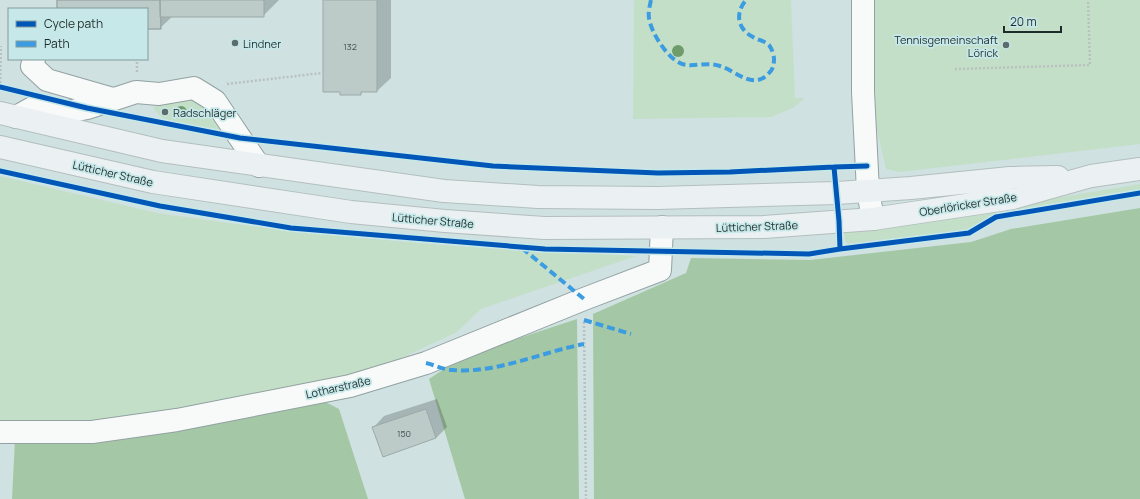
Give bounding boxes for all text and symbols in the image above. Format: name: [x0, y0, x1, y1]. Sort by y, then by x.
legend: [8, 8, 148, 60]
scale bar: [1004, 8, 1061, 34]
text: 20 m: [1010, 13, 1037, 30]
text: Cycle path: [44, 15, 103, 32]
place label: Tennisgemeinschaft Lörick: [894, 32, 999, 60]
text: Path: [44, 35, 70, 52]
place label: Lindner: [243, 36, 281, 51]
marker: Lindner: [230, 38, 240, 48]
house number: 132: [343, 40, 357, 53]
marker: Tennisgemeinschaft Lörick: [1001, 40, 1011, 50]
place label: Radschläger: [173, 105, 237, 120]
marker: Radschläger: [160, 107, 170, 117]
street label: Lütticher Straße: [71, 156, 155, 190]
street label: Oberlöricker Straße: [918, 189, 1018, 219]
street label: Lütticher Straße: [391, 209, 475, 231]
street label: Lütticher Straße: [716, 217, 799, 235]
street label: Lotharstraße: [304, 372, 372, 402]
house number: 150: [397, 427, 411, 440]

